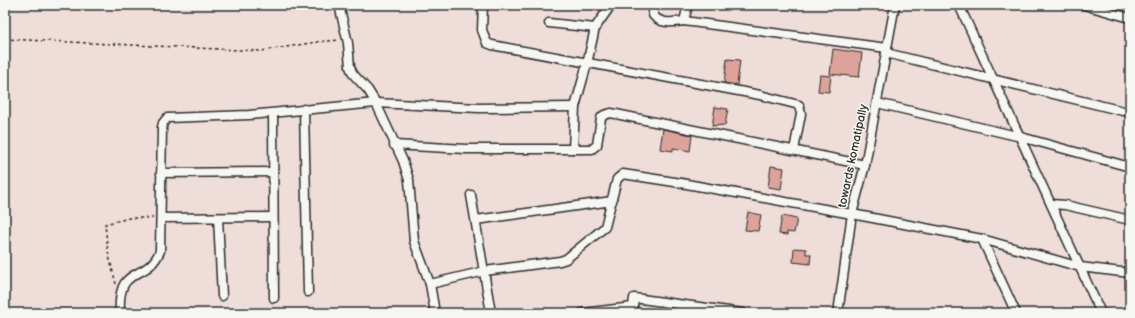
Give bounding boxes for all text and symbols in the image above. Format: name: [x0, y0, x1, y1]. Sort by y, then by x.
street label: towards komatipally: [835, 102, 871, 209]

